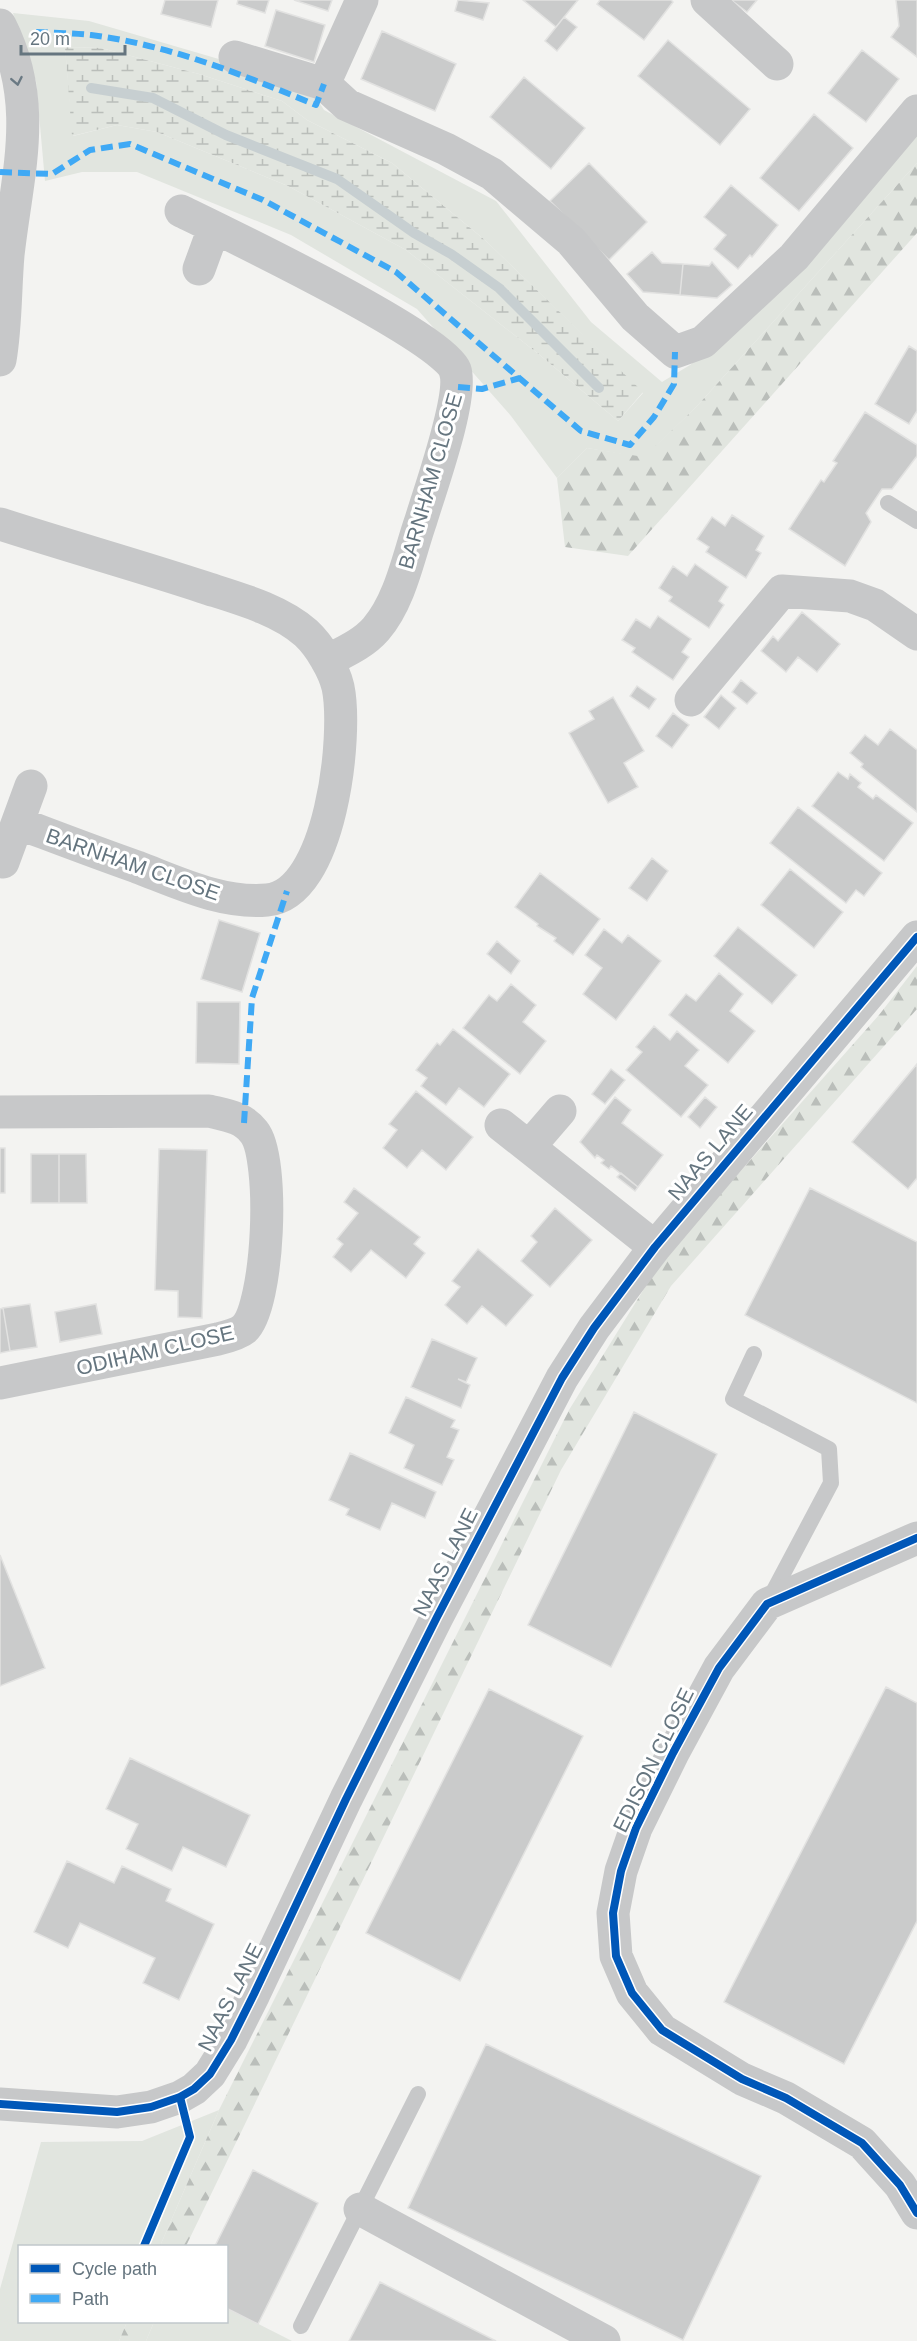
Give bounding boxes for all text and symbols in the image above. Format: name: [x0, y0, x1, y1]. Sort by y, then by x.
scale bar: [21, 18, 124, 56]
text: 20 m: [30, 29, 70, 49]
one-way arrow: [10, 75, 23, 85]
street label: BARNHAM CLOSE: [394, 390, 466, 572]
street label: BARNHAM CLOSE: [43, 823, 223, 905]
street label: NAAS LANE: [663, 1099, 757, 1205]
street label: ODIHAM CLOSE: [74, 1321, 236, 1379]
street label: NAAS LANE: [408, 1504, 482, 1620]
street label: EDISON CLOSE: [608, 1684, 698, 1836]
street label: NAAS LANE: [193, 1939, 267, 2055]
legend: [18, 2245, 228, 2323]
text: Cycle path: [72, 2259, 157, 2279]
text: Path: [72, 2289, 109, 2309]

